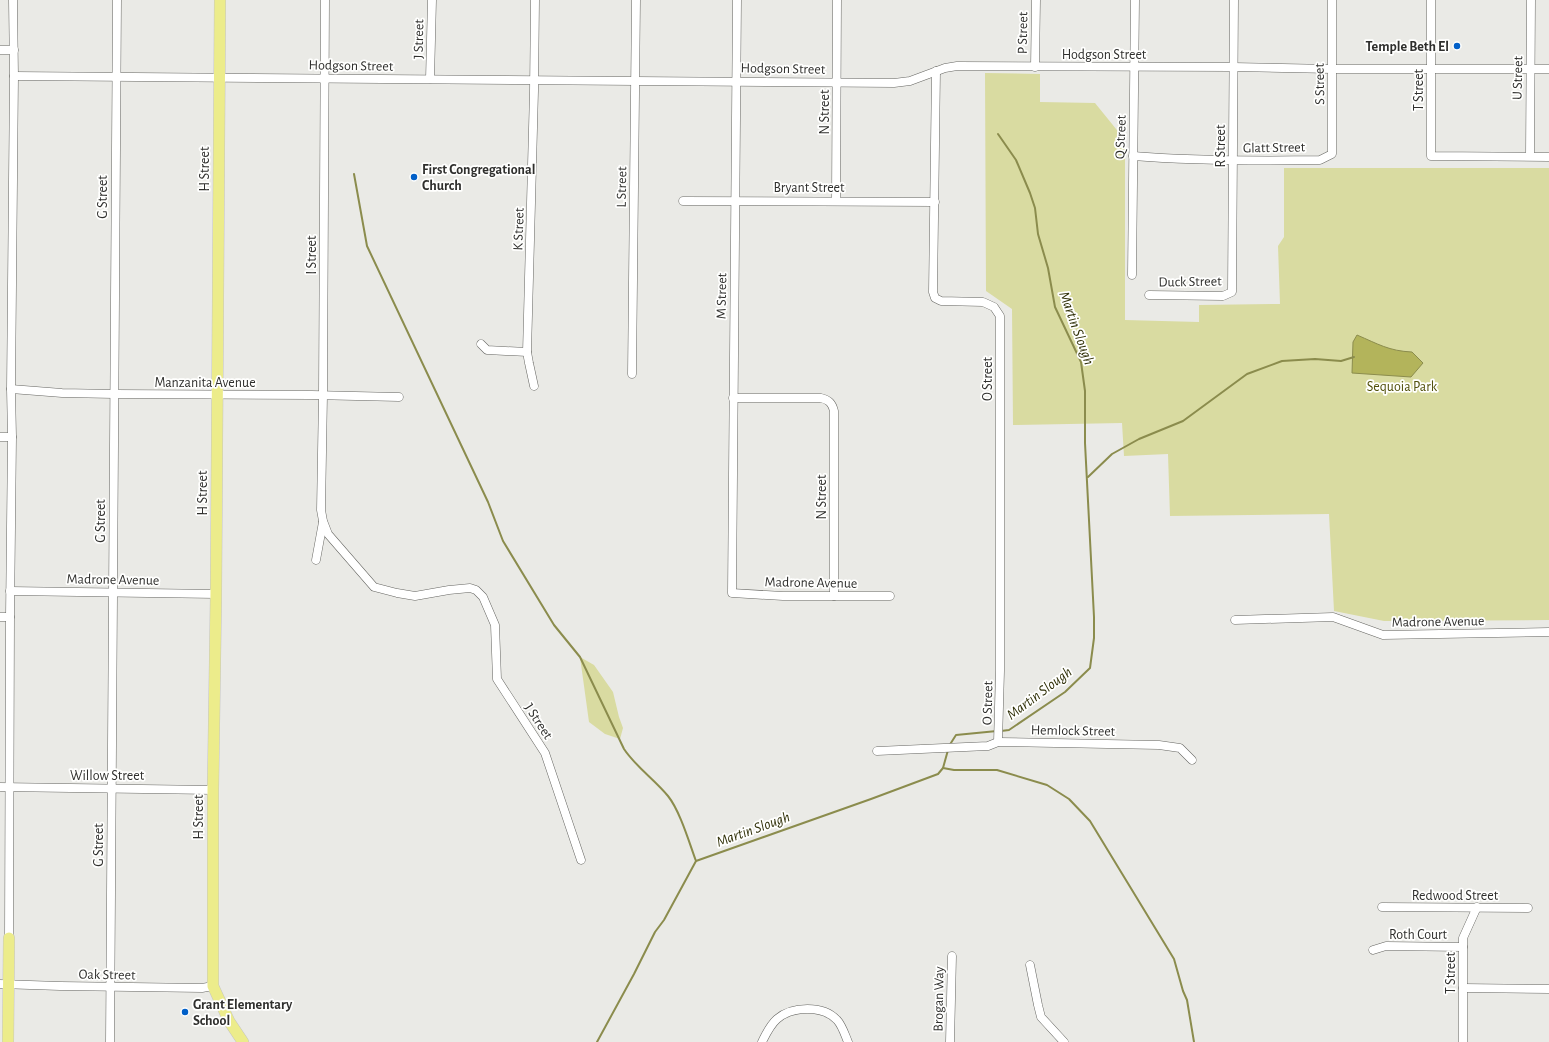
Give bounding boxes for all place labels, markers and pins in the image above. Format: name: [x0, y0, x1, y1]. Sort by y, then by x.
place label: Temple Beth El: [1365, 40, 1449, 54]
marker: Temple Beth El: [1452, 41, 1462, 51]
place label: First Congregational Church: [422, 163, 535, 193]
marker: First Congregational Church: [409, 172, 419, 182]
place label: Grant Elementary School: [193, 998, 293, 1028]
marker: Grant Elementary School: [180, 1007, 190, 1017]

